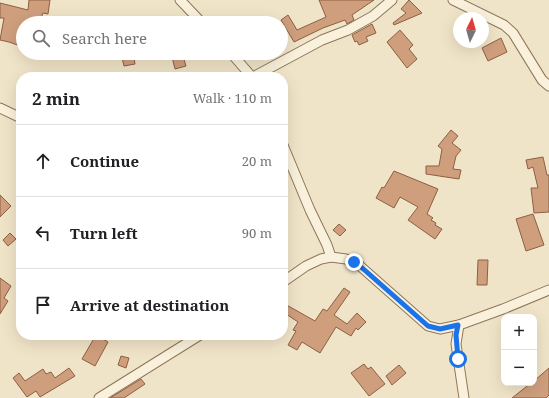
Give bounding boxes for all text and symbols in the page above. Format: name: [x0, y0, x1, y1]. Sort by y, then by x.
north arrow: [453, 12, 489, 48]
search box: [16, 16, 288, 60]
icon: search: [30, 27, 52, 49]
text: Search here: [62, 28, 147, 48]
text: 2 min: [32, 87, 80, 110]
text: Walk · 110 m: [193, 89, 272, 107]
icon: ahead: [32, 150, 54, 172]
text: Continue: [70, 151, 139, 171]
text: 20 m: [242, 152, 272, 170]
icon: left: [32, 222, 54, 244]
text: Turn left: [70, 223, 138, 243]
text: 90 m: [242, 224, 272, 242]
route end: [345, 253, 363, 271]
icon: arrive: [32, 294, 54, 316]
text: Arrive at destination: [70, 295, 229, 315]
map controls: [501, 314, 537, 386]
button: +: [501, 314, 537, 350]
route start: [449, 350, 467, 368]
button: −: [501, 350, 537, 386]

